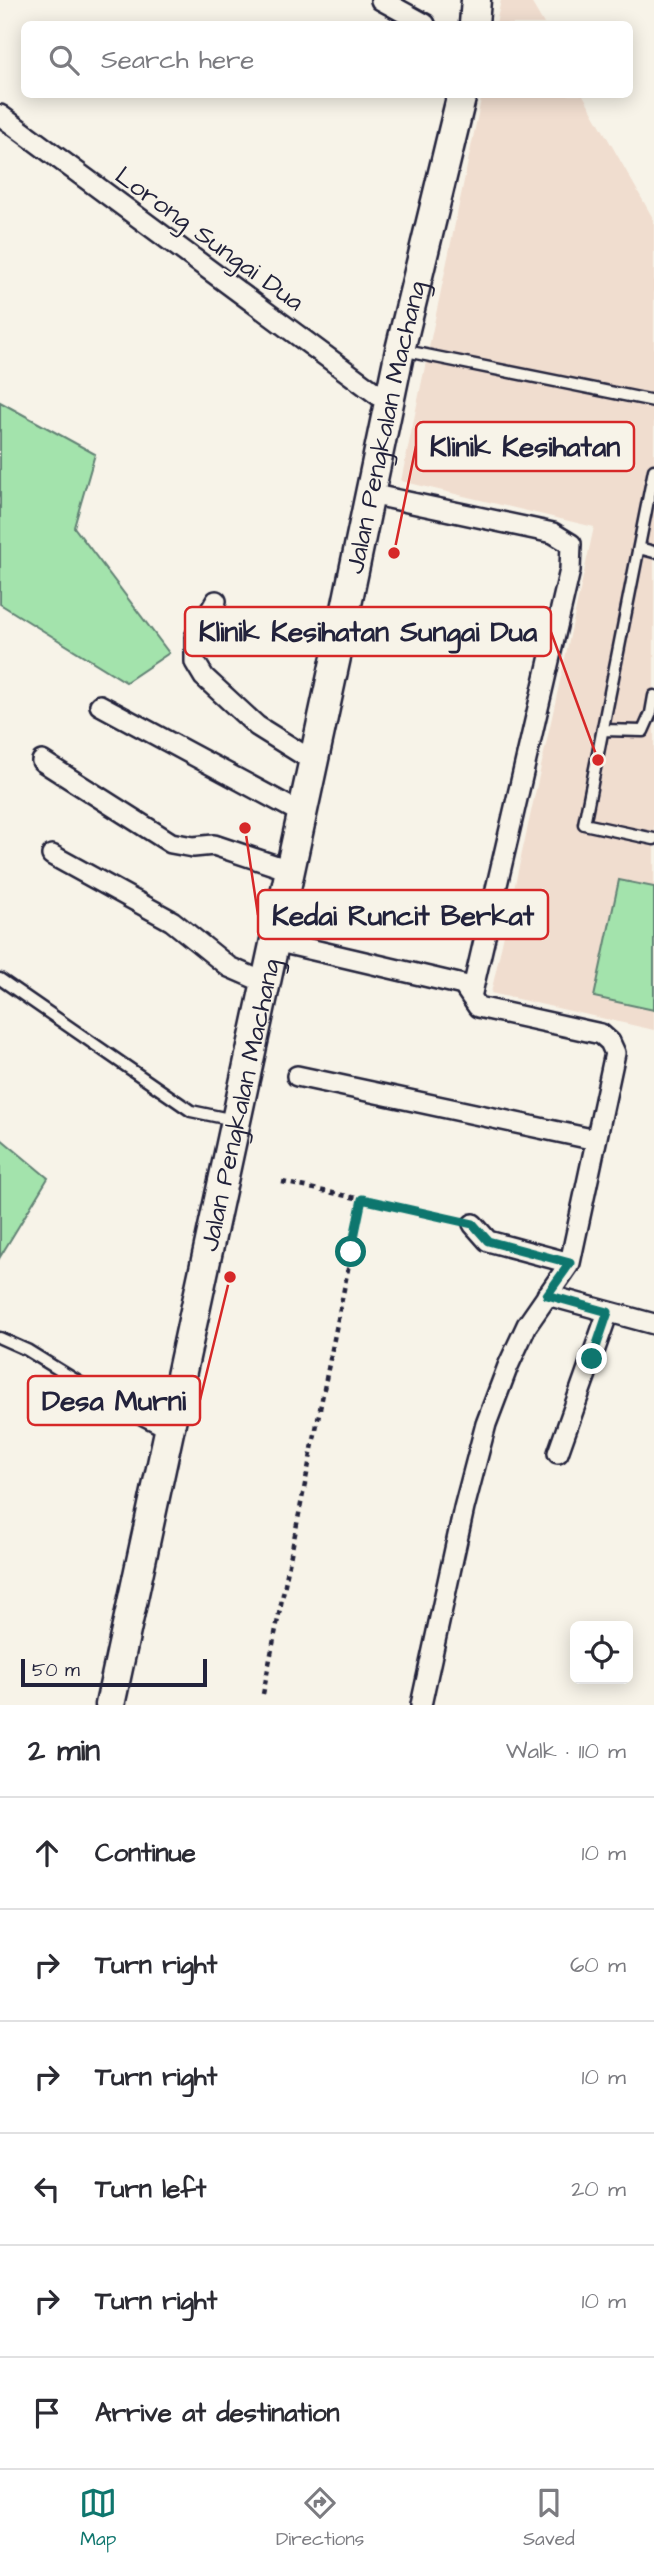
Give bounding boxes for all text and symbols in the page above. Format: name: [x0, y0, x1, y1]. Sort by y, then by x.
search box: [21, 21, 633, 98]
icon: search: [45, 41, 83, 79]
text: Search here: [101, 42, 254, 78]
street label: Lorong Sungai Dua: [106, 158, 311, 321]
street label: Jalan Pengkalan Machang: [337, 277, 437, 577]
callout: Klinik Kesihatan: [416, 422, 634, 471]
text: Klinik Kesihatan: [430, 428, 620, 467]
callout: Klinik Kesihatan Sungai Dua: [185, 607, 551, 656]
text: Klinik Kesihatan Sungai Dua: [199, 613, 538, 654]
callout: Kedai Runcit Berkat: [258, 890, 548, 939]
text: Kedai Runcit Berkat: [272, 897, 535, 936]
street label: Jalan Pengkalan Machang: [191, 955, 291, 1255]
route start: [335, 1236, 366, 1267]
route end: [576, 1343, 607, 1374]
callout: Desa Murni: [28, 1376, 200, 1425]
text: Desa Murni: [42, 1382, 187, 1421]
map controls: [570, 1621, 633, 1684]
button: locate: [570, 1621, 633, 1684]
scale bar: [21, 1656, 206, 1688]
text: 50 m: [32, 1657, 80, 1684]
text: 2 min: [28, 1730, 100, 1772]
text: Walk · 110 m: [506, 1735, 626, 1767]
icon: ahead: [28, 1834, 66, 1872]
text: Continue: [95, 1835, 196, 1871]
text: 10 m: [581, 1837, 626, 1869]
icon: right: [28, 1946, 66, 1984]
text: Turn right: [95, 1947, 217, 1983]
text: 60 m: [570, 1949, 626, 1981]
icon: right: [28, 2058, 66, 2096]
text: Turn right: [95, 2059, 217, 2095]
text: 10 m: [581, 2061, 626, 2093]
icon: left: [28, 2170, 66, 2208]
text: Turn left: [95, 2171, 206, 2207]
text: 20 m: [571, 2173, 626, 2205]
icon: right: [28, 2282, 66, 2320]
text: Turn right: [95, 2283, 217, 2319]
text: 10 m: [581, 2285, 626, 2317]
icon: arrive: [28, 2394, 66, 2432]
text: Arrive at destination: [95, 2395, 340, 2431]
tab: Map: [79, 2484, 117, 2553]
tab: Directions: [276, 2484, 364, 2553]
tab: Saved: [523, 2484, 575, 2553]

